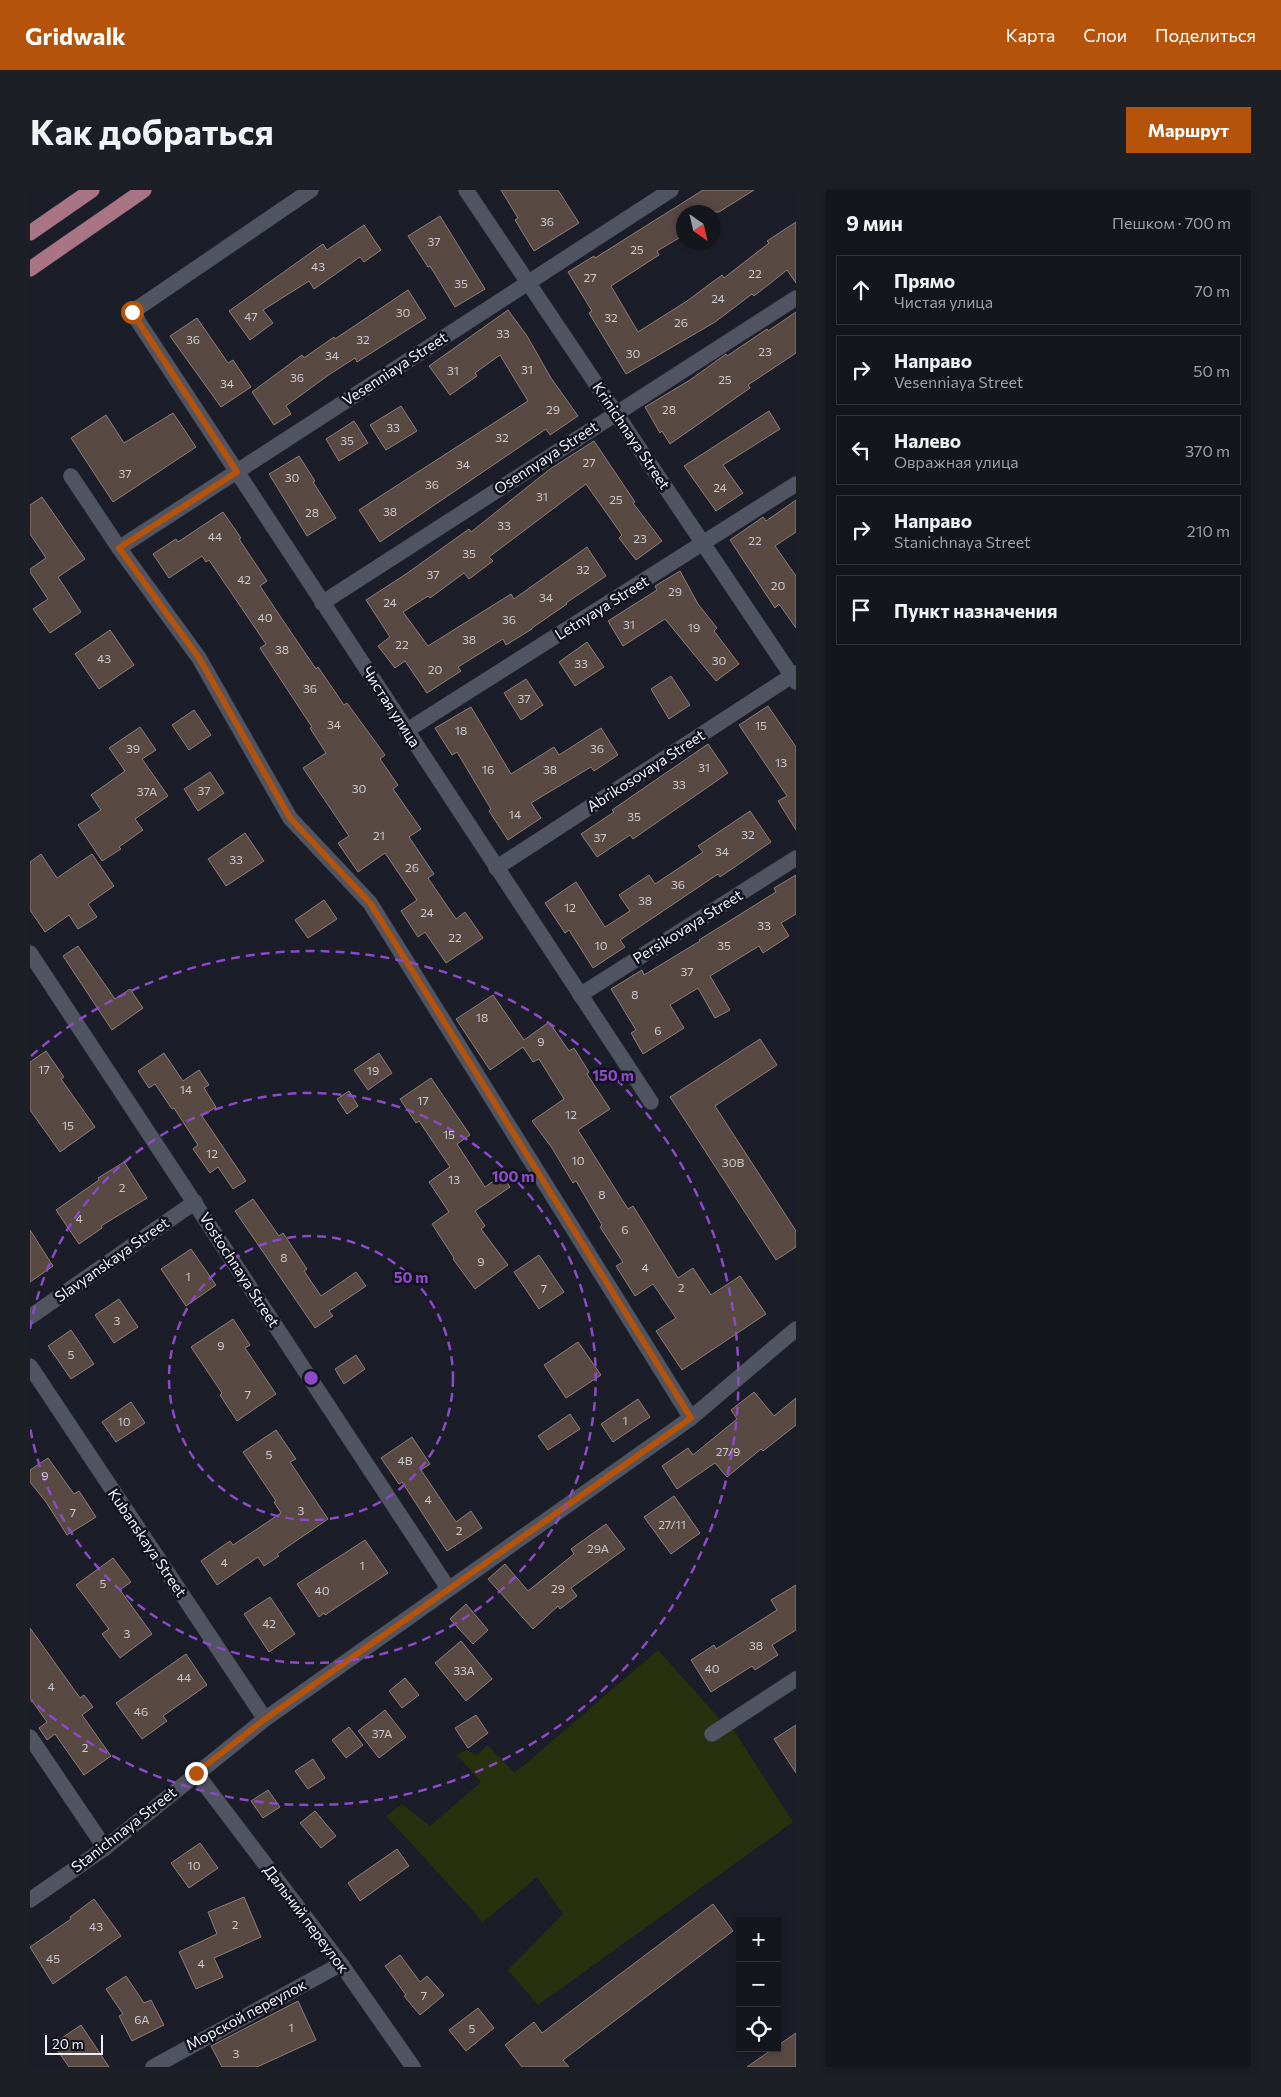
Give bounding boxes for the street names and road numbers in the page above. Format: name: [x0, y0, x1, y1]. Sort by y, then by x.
street label: Vesenniaya Street: [339, 328, 450, 409]
street label: Krinichnaya Street: [589, 378, 674, 492]
street label: Osennyaya Street: [490, 417, 601, 497]
street label: Letnyaya Street: [551, 571, 652, 643]
street label: Чистая улица: [359, 663, 425, 750]
street label: Abrikosovaya Street: [583, 725, 708, 815]
street label: Persikovaya Street: [629, 885, 746, 967]
street label: Vostochnaya Street: [196, 1209, 284, 1330]
street label: Slavyanskaya Street: [51, 1213, 172, 1305]
street label: Kubanskaya Street: [105, 1485, 191, 1600]
street label: Stanichnaya Street: [67, 1783, 179, 1876]
street label: Дальний переулок: [260, 1861, 353, 1976]
street label: Морской переулок: [182, 1975, 309, 2053]

